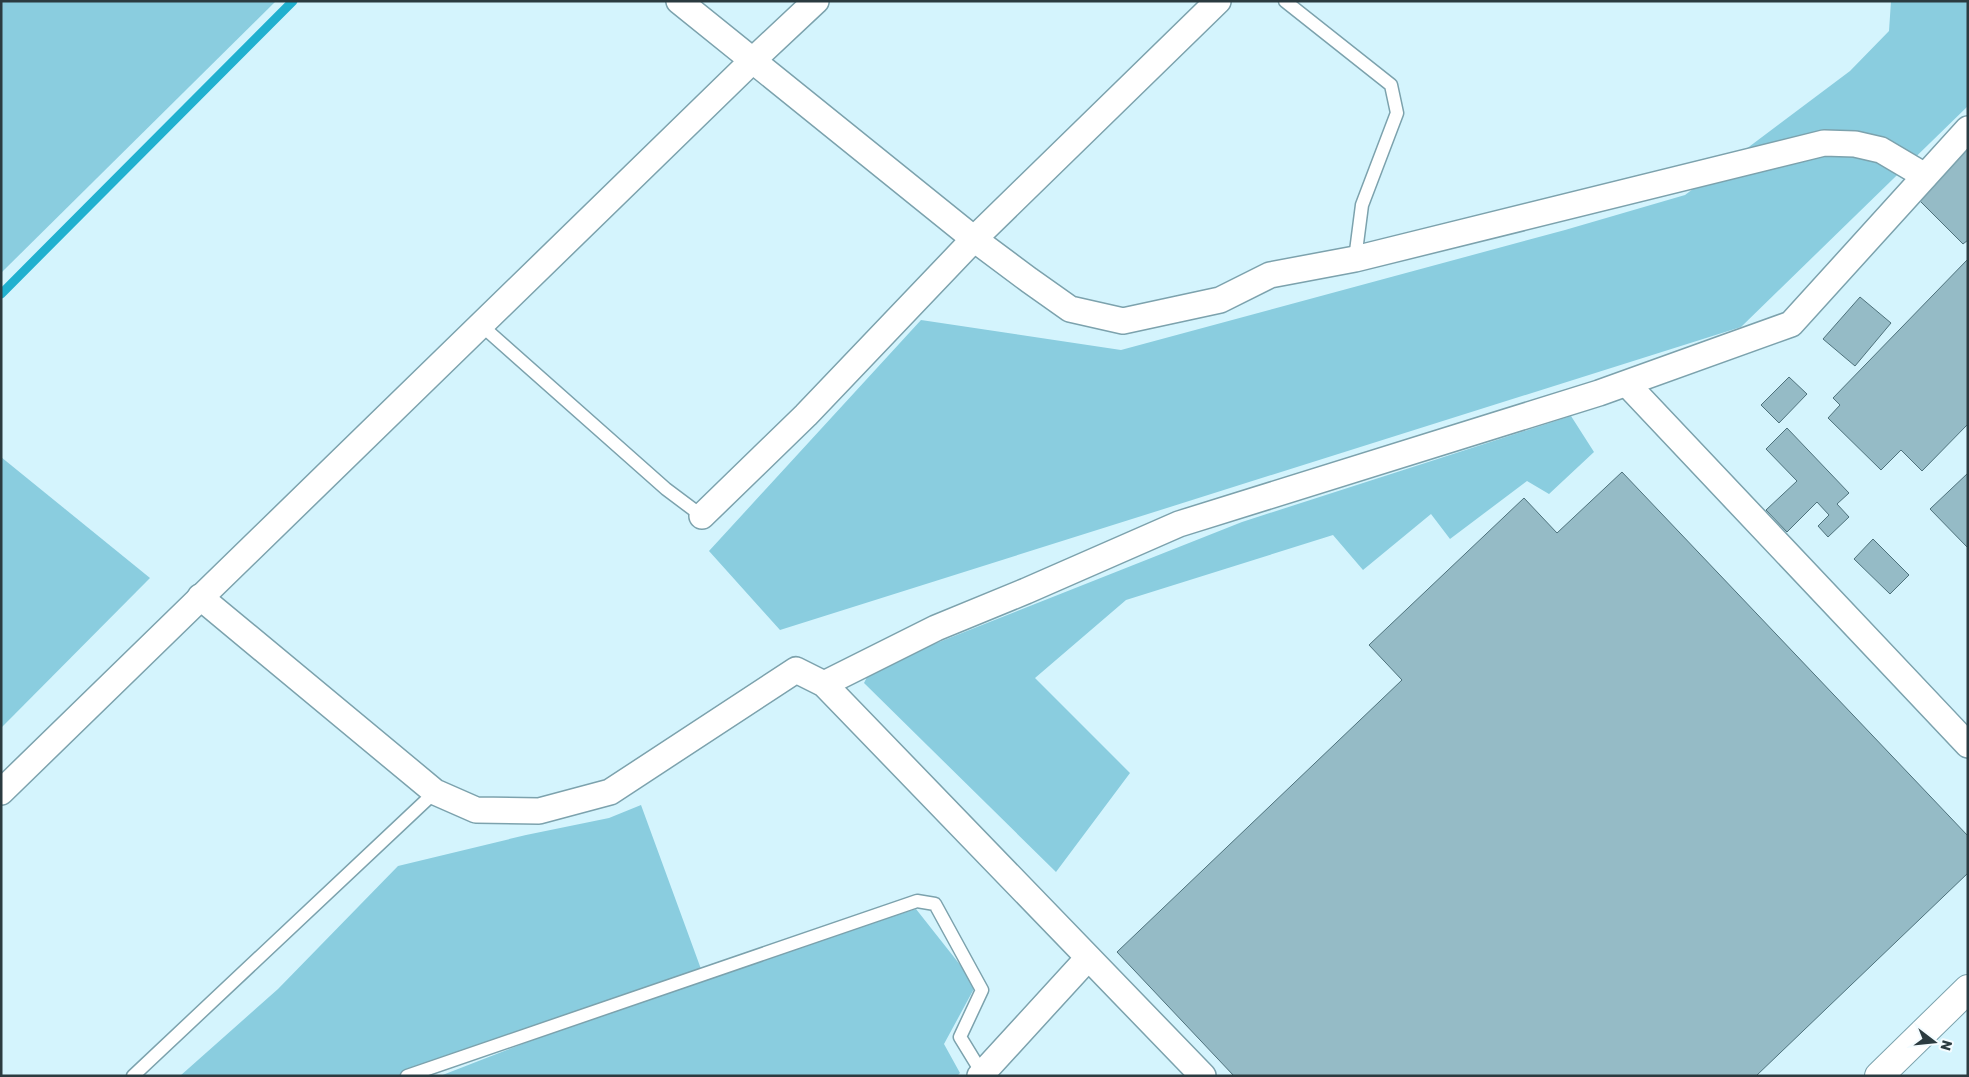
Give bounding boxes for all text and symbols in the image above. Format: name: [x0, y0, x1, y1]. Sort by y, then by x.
north arrow: [1909, 1017, 1959, 1067]
text: N: [1936, 1038, 1956, 1053]

